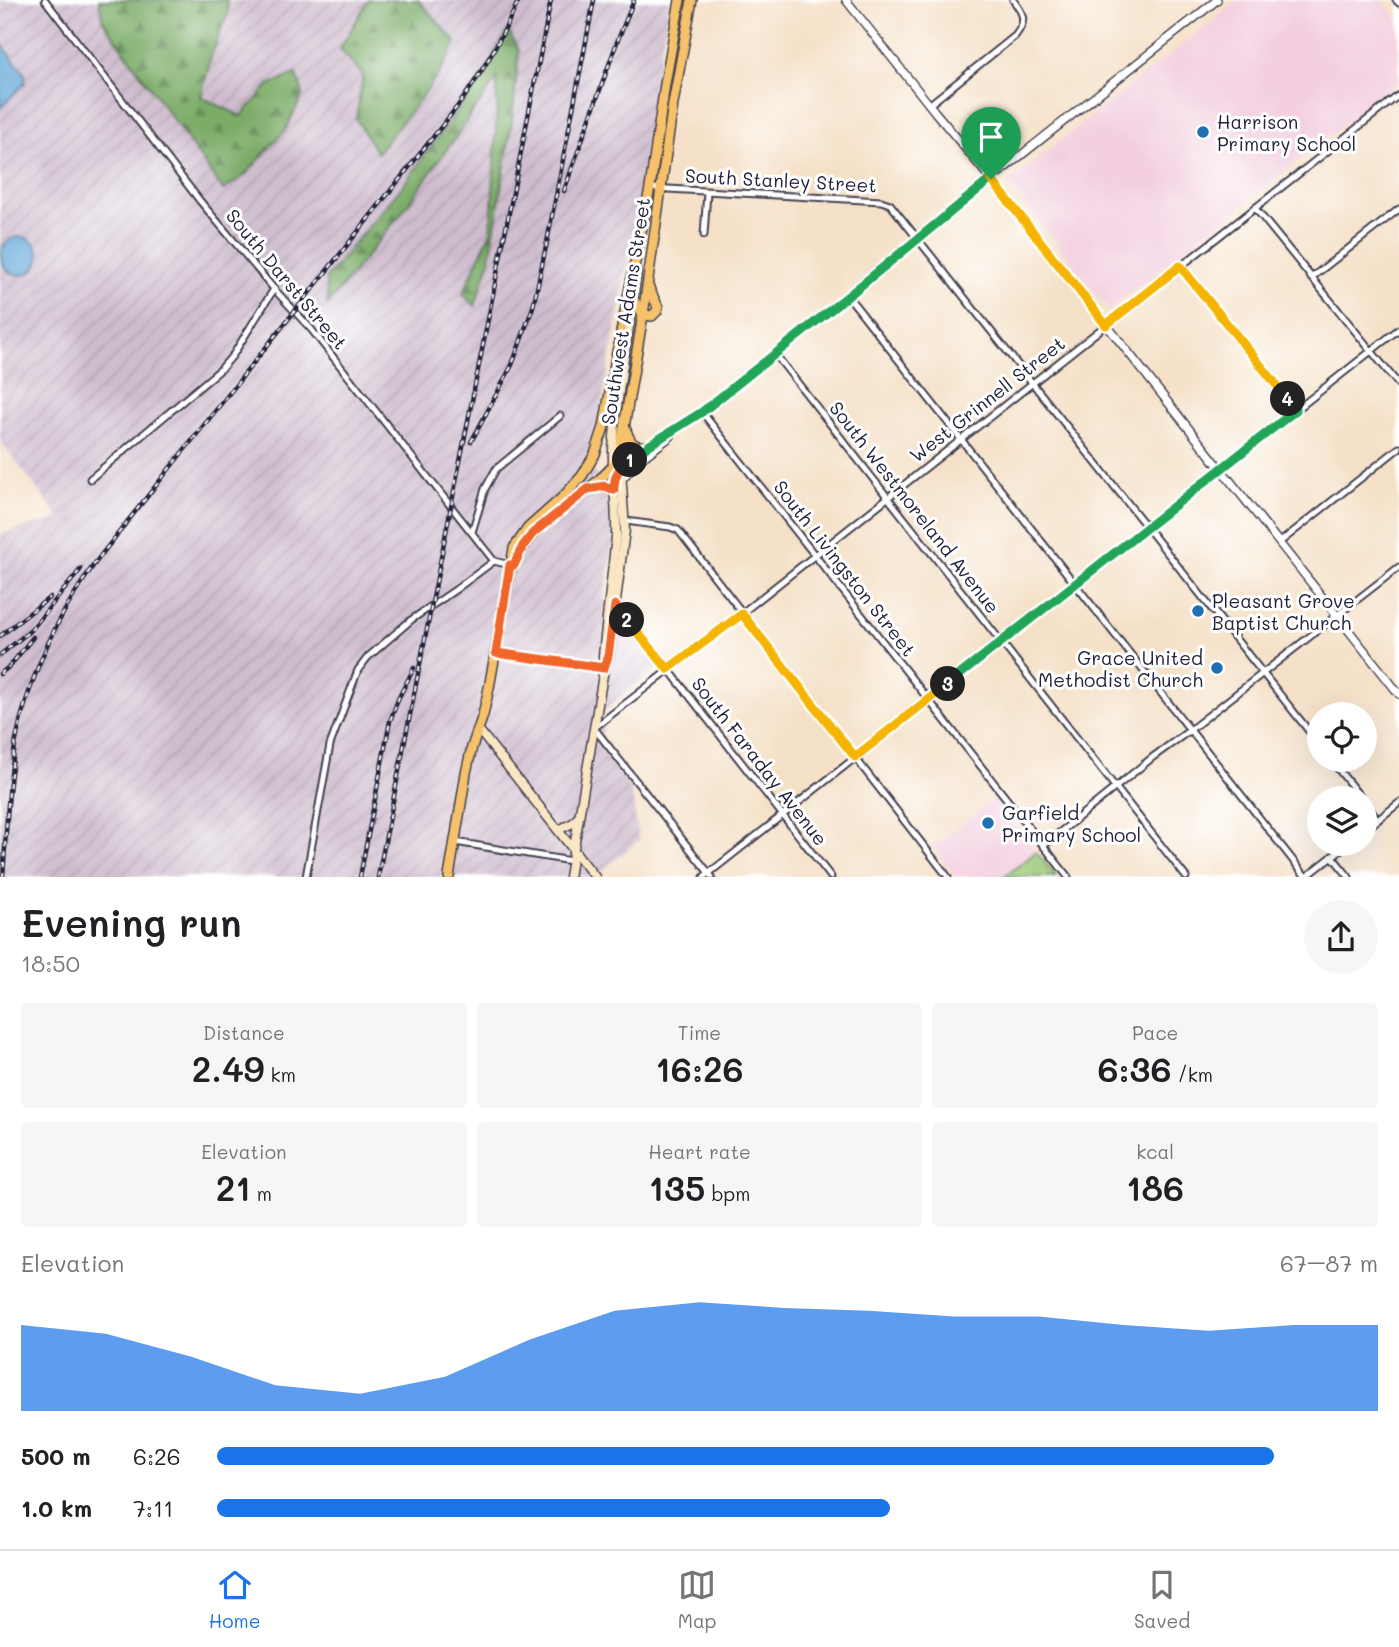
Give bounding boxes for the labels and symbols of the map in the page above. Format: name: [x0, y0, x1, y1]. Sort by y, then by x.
pin: [961, 107, 1021, 179]
place label: Harrison Primary School: [1217, 109, 1356, 156]
marker: Harrison Primary School: [1195, 124, 1211, 140]
street label: South Stanley Street: [685, 162, 877, 198]
street label: Southwest Adams Street: [595, 196, 655, 426]
street label: South Darst Street: [221, 204, 353, 354]
street label: West Grinnell Street: [904, 331, 1070, 467]
pin: 4: [1270, 382, 1306, 416]
street label: South Westmoreland Avenue: [824, 396, 1006, 618]
pin: 1: [612, 442, 648, 477]
street label: South Livingston Street: [768, 475, 922, 661]
place label: Pleasant Grove Baptist Church: [1212, 588, 1355, 635]
pin: 2: [610, 602, 644, 638]
marker: Pleasant Grove Baptist Church: [1190, 603, 1206, 619]
place label: Grace United Methodist Church: [1038, 645, 1203, 692]
marker: Grace United Methodist Church: [1209, 660, 1225, 676]
pin: 3: [930, 666, 965, 702]
street label: South Faraday Avenue: [686, 672, 834, 850]
place label: Garfield Primary School: [1002, 800, 1141, 847]
marker: Garfield Primary School: [980, 815, 996, 831]

